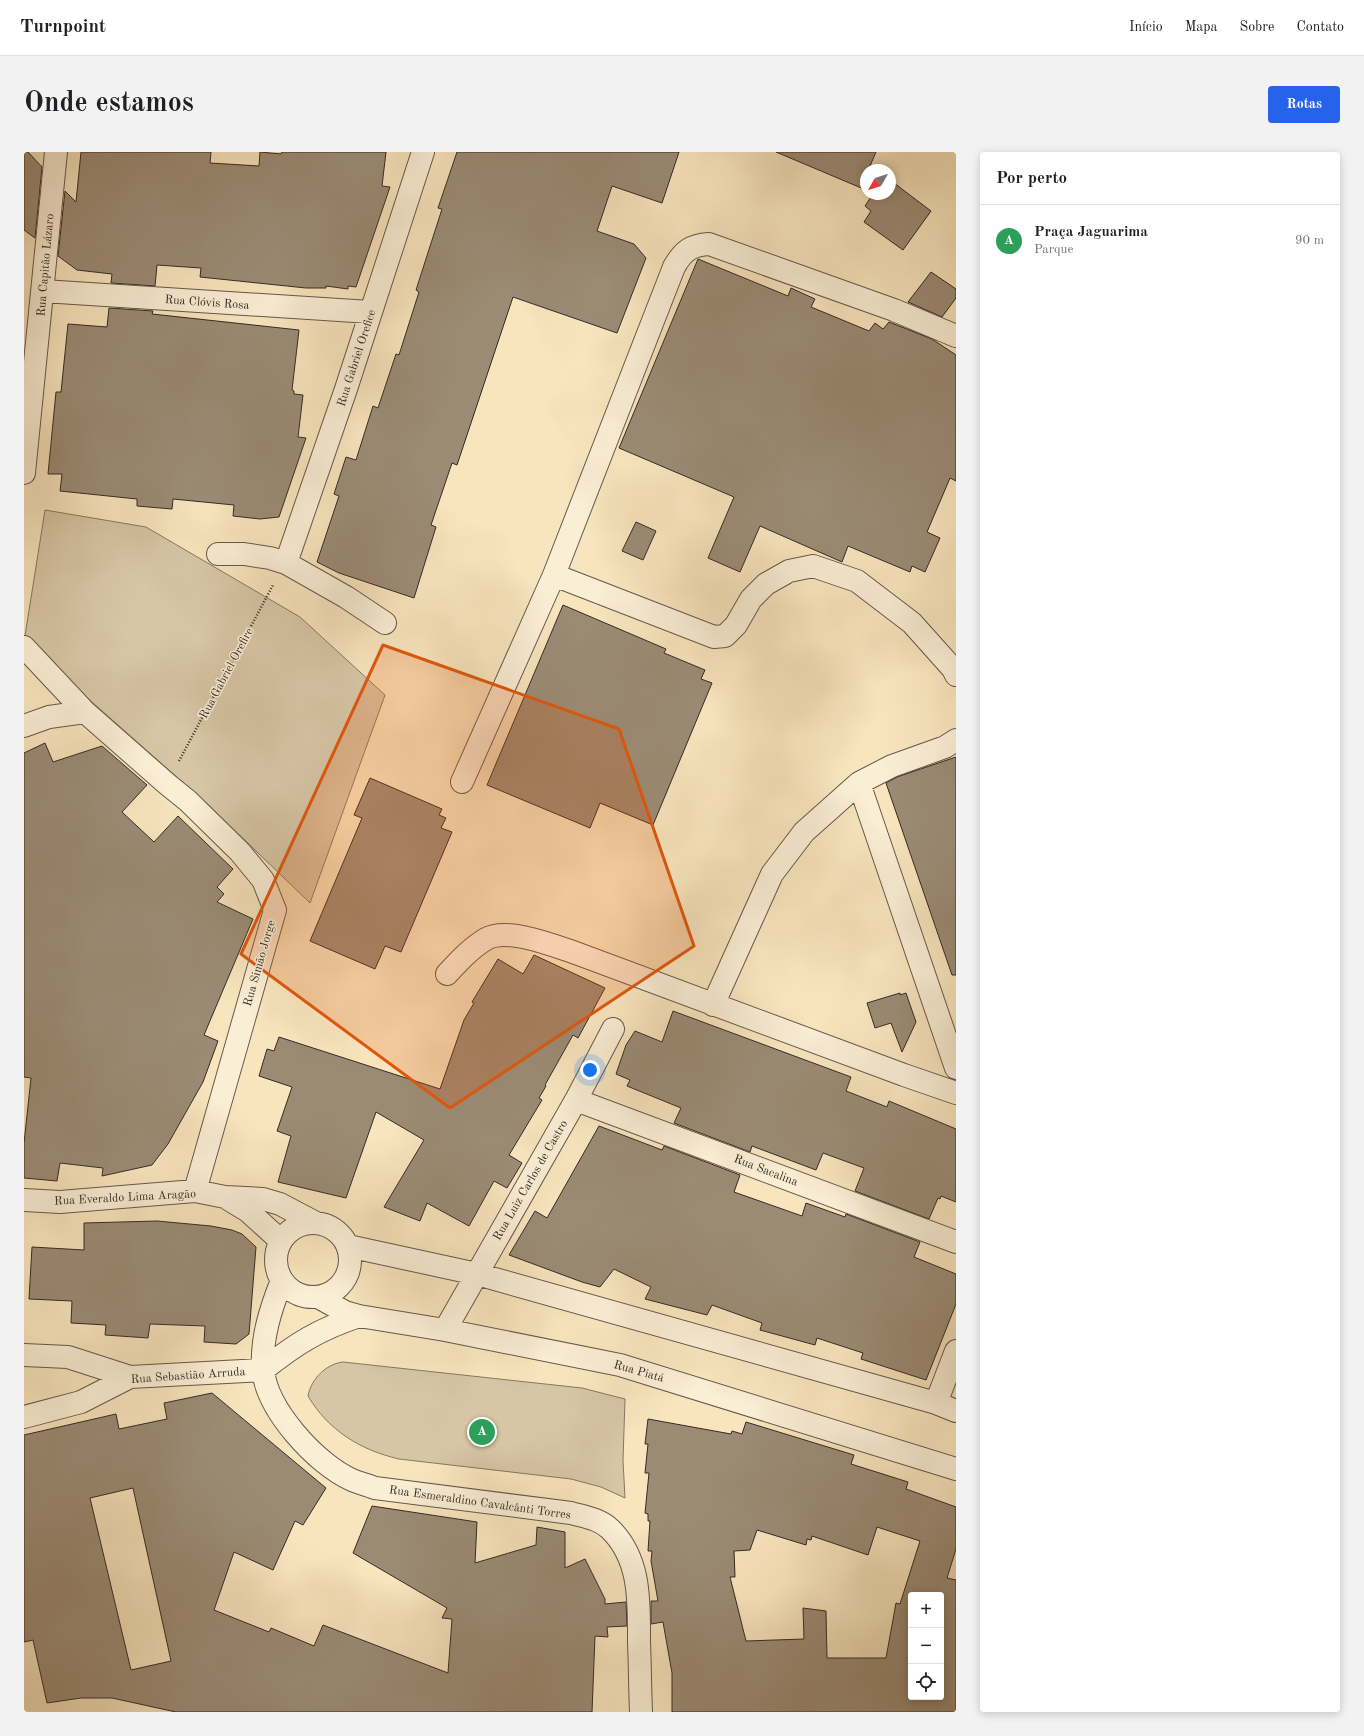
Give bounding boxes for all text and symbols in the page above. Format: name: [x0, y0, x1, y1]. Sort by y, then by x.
text: Turnpoint: [20, 18, 106, 37]
text: Início: [1129, 20, 1163, 34]
text: Mapa: [1185, 20, 1217, 34]
text: Sobre: [1239, 20, 1274, 34]
text: Contato: [1296, 20, 1344, 34]
button: Rotas: [1268, 86, 1340, 123]
text: Onde estamos: [24, 90, 194, 118]
north arrow: [860, 164, 896, 200]
text: Por perto: [996, 170, 1067, 187]
street label: Rua Capitão Lázaro: [36, 213, 56, 317]
text: Praça Jaguarima: [1034, 225, 1148, 240]
text: A: [1004, 234, 1014, 247]
text: 90 m: [1295, 234, 1324, 247]
text: Parque: [1034, 243, 1073, 256]
street label: Rua Clóvis Rosa: [164, 294, 250, 312]
street label: Rua Gabriel Orefice: [336, 308, 378, 408]
street label: Rua Gabriel Orefire: [198, 626, 256, 721]
street label: Rua Simão Jorge: [242, 918, 278, 1008]
your location: [580, 1060, 600, 1080]
street label: Rua Luiz Carlos de Castro: [492, 1118, 570, 1243]
street label: Rua Sacalina: [732, 1153, 799, 1189]
street label: Rua Everaldo Lima Aragão: [54, 1188, 196, 1208]
street label: Rua Piatá: [612, 1359, 665, 1385]
street label: Rua Sebastião Arruda: [130, 1366, 246, 1386]
pin: A: [469, 1417, 495, 1447]
street label: Rua Esmeraldino Cavalcânti Torres: [388, 1484, 572, 1522]
map controls: [908, 1592, 944, 1700]
button: +: [908, 1592, 944, 1628]
button: −: [908, 1628, 944, 1664]
button: locate: [908, 1664, 944, 1700]

